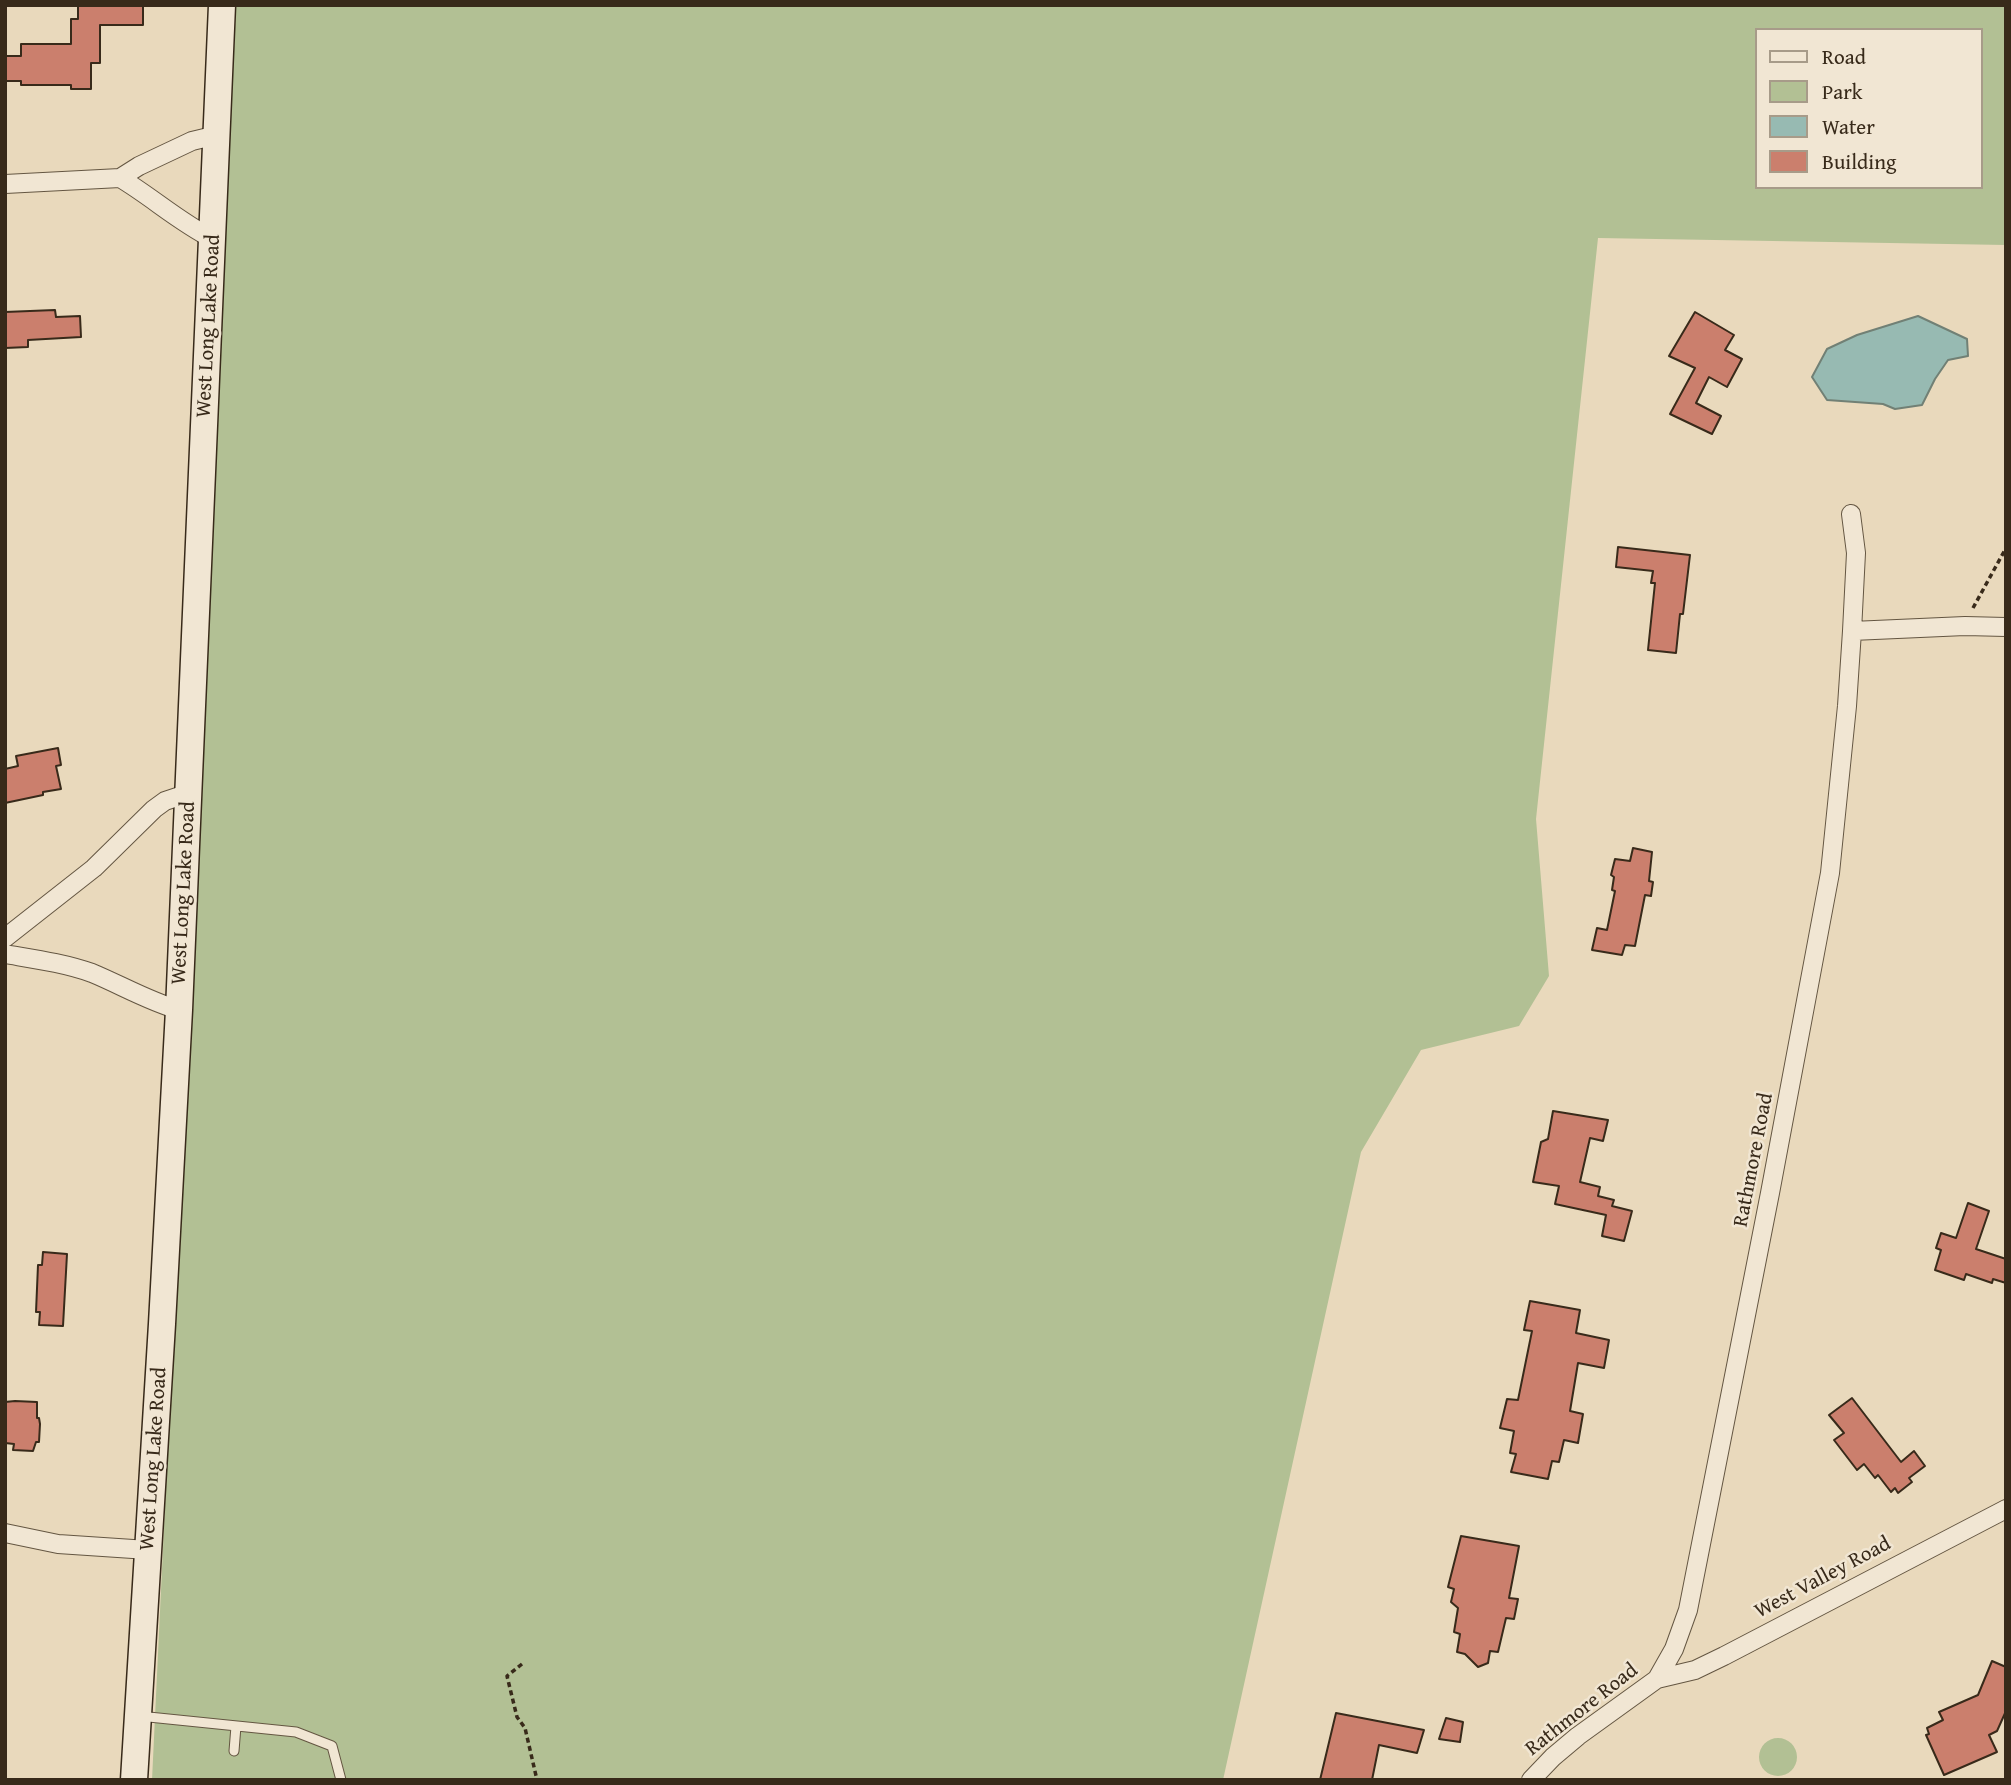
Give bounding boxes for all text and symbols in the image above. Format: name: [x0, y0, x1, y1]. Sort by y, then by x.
legend: [1756, 28, 1983, 189]
text: Road: [1822, 41, 1866, 72]
text: Park: [1822, 76, 1863, 107]
text: Water: [1822, 111, 1875, 142]
text: Building: [1822, 146, 1896, 177]
street label: West Long Lake Road: [192, 234, 226, 418]
street label: West Long Lake Road: [167, 801, 201, 985]
street label: Rathmore Road: [1729, 1091, 1779, 1229]
street label: West Long Lake Road: [135, 1366, 173, 1552]
street label: West Valley Road: [1751, 1532, 1895, 1624]
street label: Rathmore Road: [1521, 1658, 1643, 1762]

